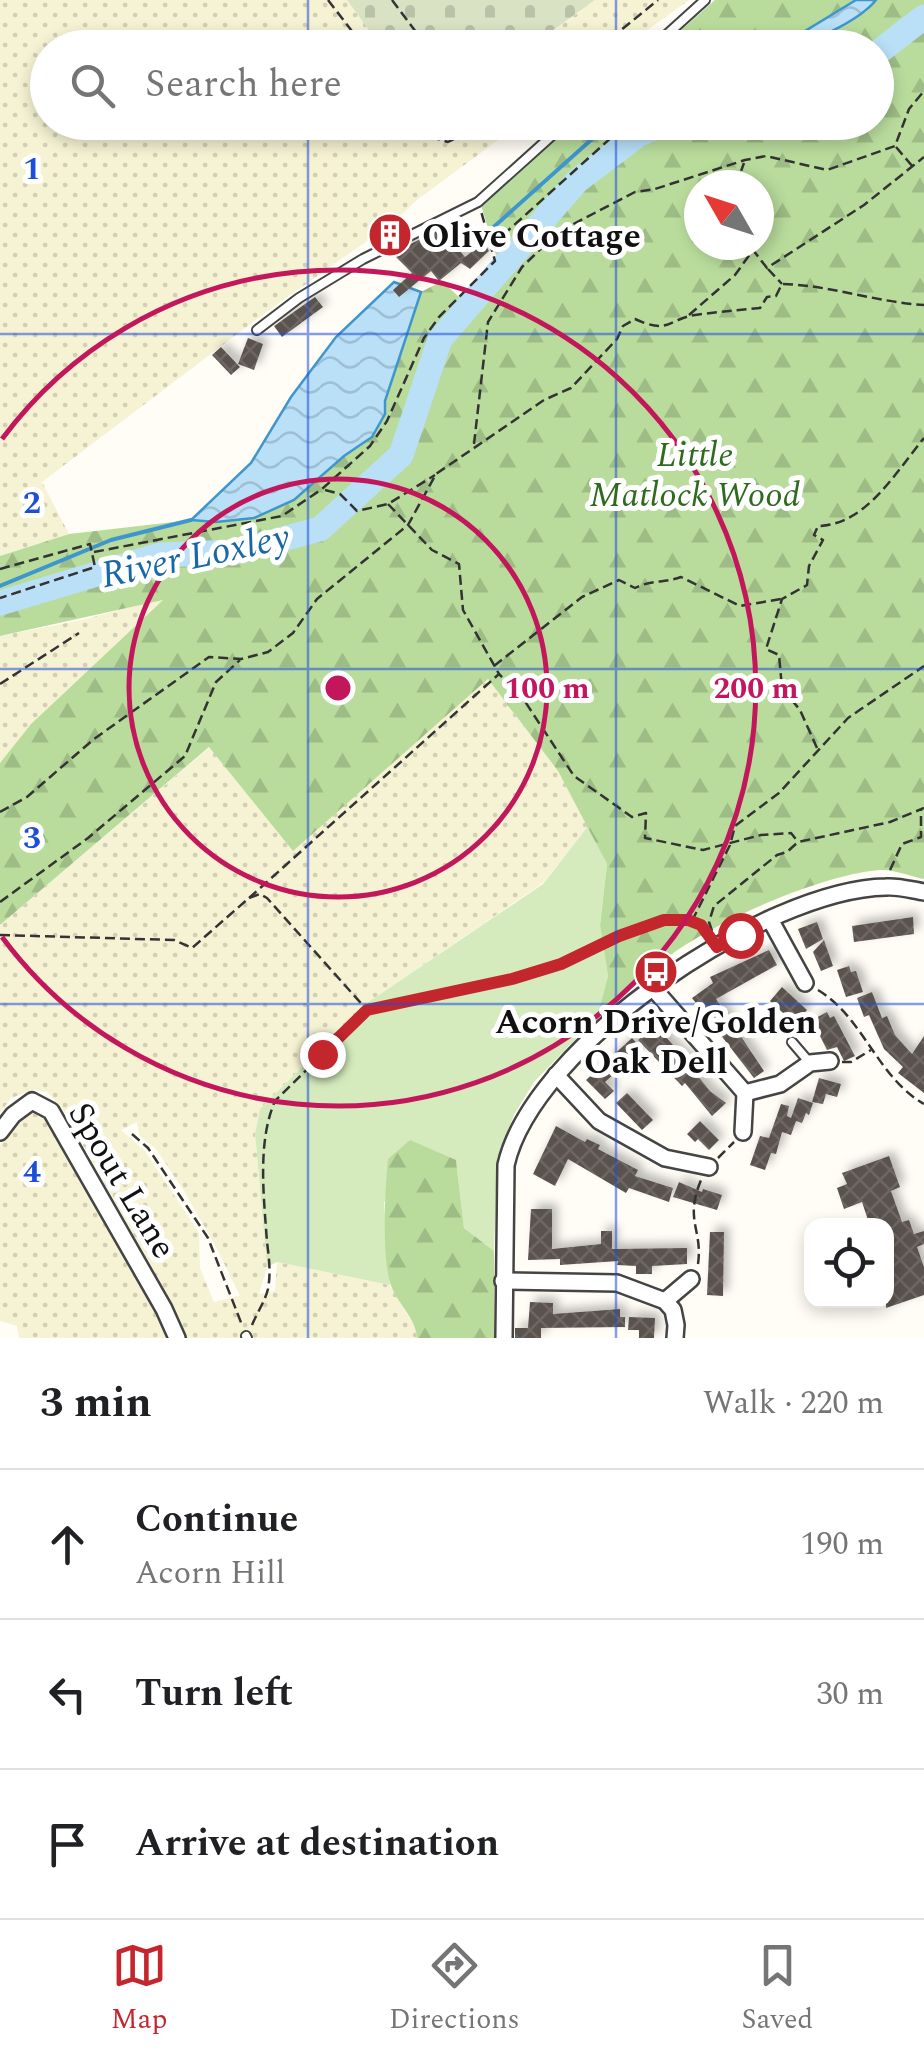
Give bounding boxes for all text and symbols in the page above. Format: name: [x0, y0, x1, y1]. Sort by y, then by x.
search box: [30, 30, 894, 140]
text: Search here: [145, 56, 342, 114]
icon: search: [65, 58, 120, 113]
text: 1: [23, 145, 41, 194]
north arrow: [684, 170, 774, 260]
place label: Olive Cottage: [422, 210, 641, 263]
building icon: Olive Cottage: [367, 212, 413, 258]
park label: Little Matlock Wood: [590, 429, 800, 522]
text: 2: [23, 479, 41, 528]
water label: River Loxley: [96, 509, 295, 605]
text: 100 m: [504, 666, 590, 712]
text: 200 m: [713, 666, 799, 712]
centre of rings: [320, 670, 356, 706]
text: 3: [23, 814, 41, 863]
route start: [718, 913, 764, 959]
bus stop icon: Acorn Drive/Golden Oak Dell: [633, 949, 679, 995]
place label: Acorn Drive/Golden Oak Dell: [495, 996, 817, 1089]
route end: [300, 1032, 346, 1078]
street label: Spout Lane: [54, 1092, 189, 1269]
text: 4: [23, 1148, 41, 1197]
map controls: [804, 1218, 894, 1308]
button: locate: [804, 1218, 894, 1308]
text: 3 min: [40, 1372, 152, 1435]
text: Walk · 220 m: [703, 1379, 884, 1428]
text: Continue: [135, 1491, 298, 1549]
icon: ahead: [40, 1517, 95, 1572]
text: 190 m: [800, 1520, 884, 1569]
text: Acorn Hill: [135, 1549, 285, 1598]
text: Turn left: [135, 1665, 293, 1723]
icon: left: [40, 1667, 95, 1722]
text: 30 m: [816, 1670, 884, 1719]
text: Arrive at destination: [135, 1815, 499, 1873]
icon: arrive: [40, 1817, 95, 1872]
tab: Map: [111, 1938, 167, 2041]
tab: Directions: [389, 1938, 520, 2041]
tab: Saved: [741, 1938, 813, 2041]

